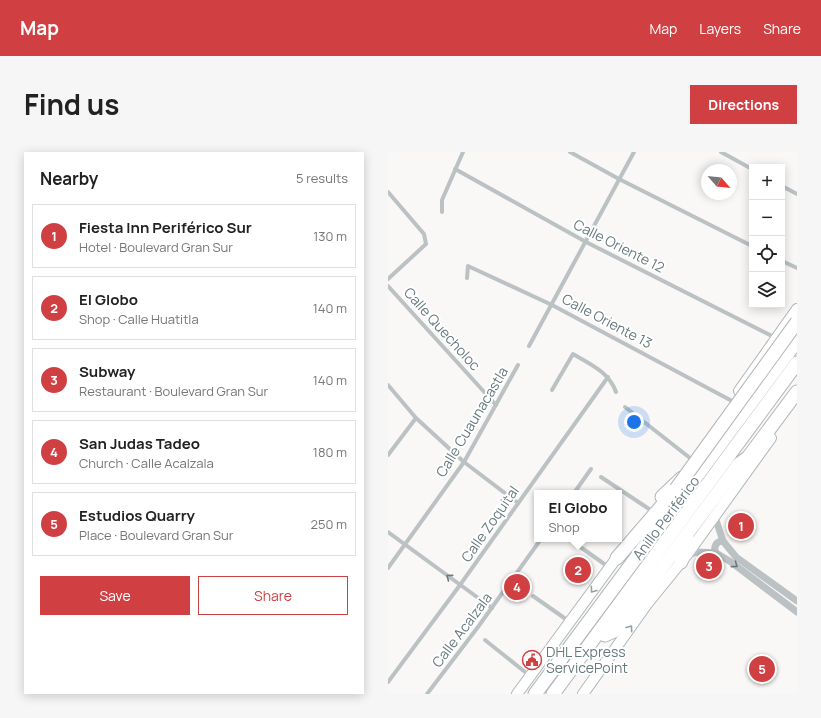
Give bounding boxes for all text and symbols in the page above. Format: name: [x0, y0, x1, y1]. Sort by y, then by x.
text: Map: [20, 15, 59, 41]
text: Map: [649, 19, 677, 38]
text: Layers: [699, 19, 741, 38]
text: Share: [763, 19, 801, 38]
text: Find us: [24, 85, 119, 123]
button: Directions: [690, 85, 797, 124]
north arrow: [701, 164, 737, 200]
map controls: [749, 164, 785, 308]
button: +: [749, 164, 785, 200]
text: Nearby: [40, 167, 98, 190]
text: 5 results: [296, 169, 348, 187]
button: −: [749, 200, 785, 236]
street label: Calle Oriente 12: [570, 214, 668, 277]
text: Fiesta Inn Periférico Sur: [79, 217, 252, 238]
text: 1: [51, 227, 57, 245]
text: 130 m: [313, 227, 347, 245]
button: locate: [749, 236, 785, 272]
text: Hotel · Boulevard Gran Sur: [79, 238, 233, 256]
button: layers: [749, 272, 785, 308]
street label: Calle Quecholoc: [400, 283, 485, 374]
text: El Globo: [79, 289, 138, 310]
street label: Calle Oriente 13: [559, 289, 656, 352]
text: 2: [50, 299, 58, 317]
text: 140 m: [313, 299, 347, 317]
text: Shop · Calle Huatitla: [79, 310, 199, 328]
text: Subway: [79, 361, 135, 382]
street label: Calle Cuaunacastla: [431, 363, 512, 480]
text: 3: [50, 371, 58, 389]
text: 140 m: [313, 371, 347, 389]
text: Restaurant · Boulevard Gran Sur: [79, 382, 268, 400]
your location: [624, 412, 644, 432]
text: San Judas Tadeo: [79, 433, 200, 454]
text: 4: [50, 443, 58, 461]
text: 180 m: [313, 443, 347, 461]
text: Church · Calle Acalzala: [79, 454, 214, 472]
street label: Anillo Periférico: [628, 472, 703, 563]
street label: Calle Zoquital: [456, 482, 523, 566]
popup: [534, 490, 622, 542]
text: El Globo: [549, 497, 607, 518]
text: Estudios Quarry: [79, 505, 195, 526]
pin: 1: [728, 511, 754, 541]
text: 5: [50, 515, 58, 533]
text: 250 m: [311, 515, 347, 533]
text: Shop: [549, 518, 580, 536]
text: Place · Boulevard Gran Sur: [79, 526, 233, 544]
pin: 3: [696, 551, 722, 581]
pin: 2: [565, 555, 591, 585]
one-way arrow: [730, 560, 737, 567]
pin: 4: [504, 572, 530, 602]
one-way arrow: [446, 574, 453, 582]
button: Save: [40, 576, 190, 615]
button: Share: [198, 576, 348, 615]
one-way arrow: [591, 586, 598, 593]
street label: Calle Acalzala: [427, 589, 496, 671]
one-way arrow: [625, 626, 632, 633]
place label: DHL Express ServicePoint: [546, 642, 628, 677]
public building icon: DHL Express ServicePoint: [521, 649, 543, 671]
pin: 5: [749, 654, 775, 684]

